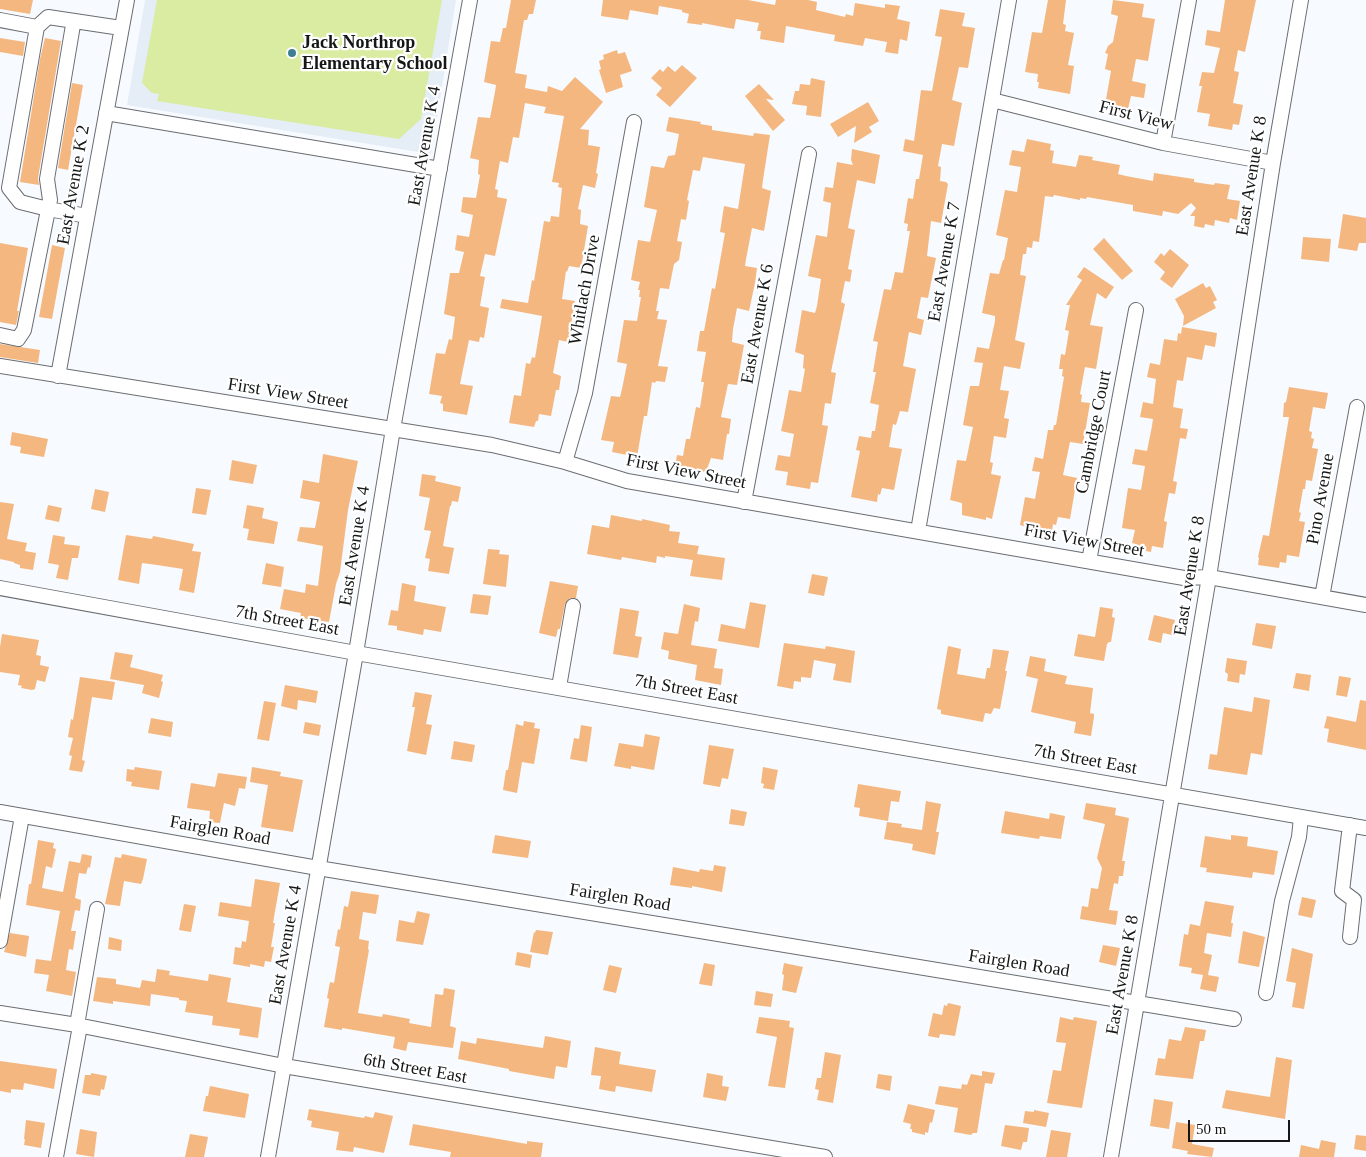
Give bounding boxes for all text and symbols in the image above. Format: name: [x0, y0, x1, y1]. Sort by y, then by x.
place label: Jack Northrop Elementary School: [302, 32, 447, 74]
marker: Jack Northrop Elementary School: [286, 47, 298, 59]
street label: East Avenue K 4: [404, 84, 446, 208]
street label: First View: [1097, 96, 1175, 136]
street label: East Avenue K 8: [1232, 114, 1272, 238]
street label: East Avenue K 2: [53, 123, 95, 247]
street label: East Avenue K 7: [924, 200, 966, 324]
street label: Whitlach Drive: [565, 233, 605, 347]
street label: East Avenue K 6: [737, 262, 779, 386]
street label: Cambridge Court: [1071, 368, 1117, 496]
street label: First View Street: [226, 374, 350, 414]
street label: First View Street: [624, 450, 748, 494]
street label: Pino Avenue: [1302, 452, 1340, 546]
street label: East Avenue K 4: [335, 484, 375, 608]
street label: East Avenue K 8: [1170, 514, 1210, 638]
street label: First View Street: [1022, 520, 1146, 562]
street label: 7th Street East: [233, 601, 341, 641]
street label: 7th Street East: [632, 670, 740, 710]
street label: 7th Street East: [1031, 740, 1139, 780]
street label: Fairglen Road: [168, 811, 272, 851]
street label: Fairglen Road: [568, 879, 672, 917]
street label: East Avenue K 4: [265, 883, 307, 1007]
street label: East Avenue K 8: [1102, 913, 1144, 1037]
street label: Fairglen Road: [967, 945, 1071, 983]
street label: 6th Street East: [361, 1049, 469, 1089]
scale bar: [1191, 1110, 1294, 1142]
text: 50 m: [1196, 1121, 1226, 1137]

